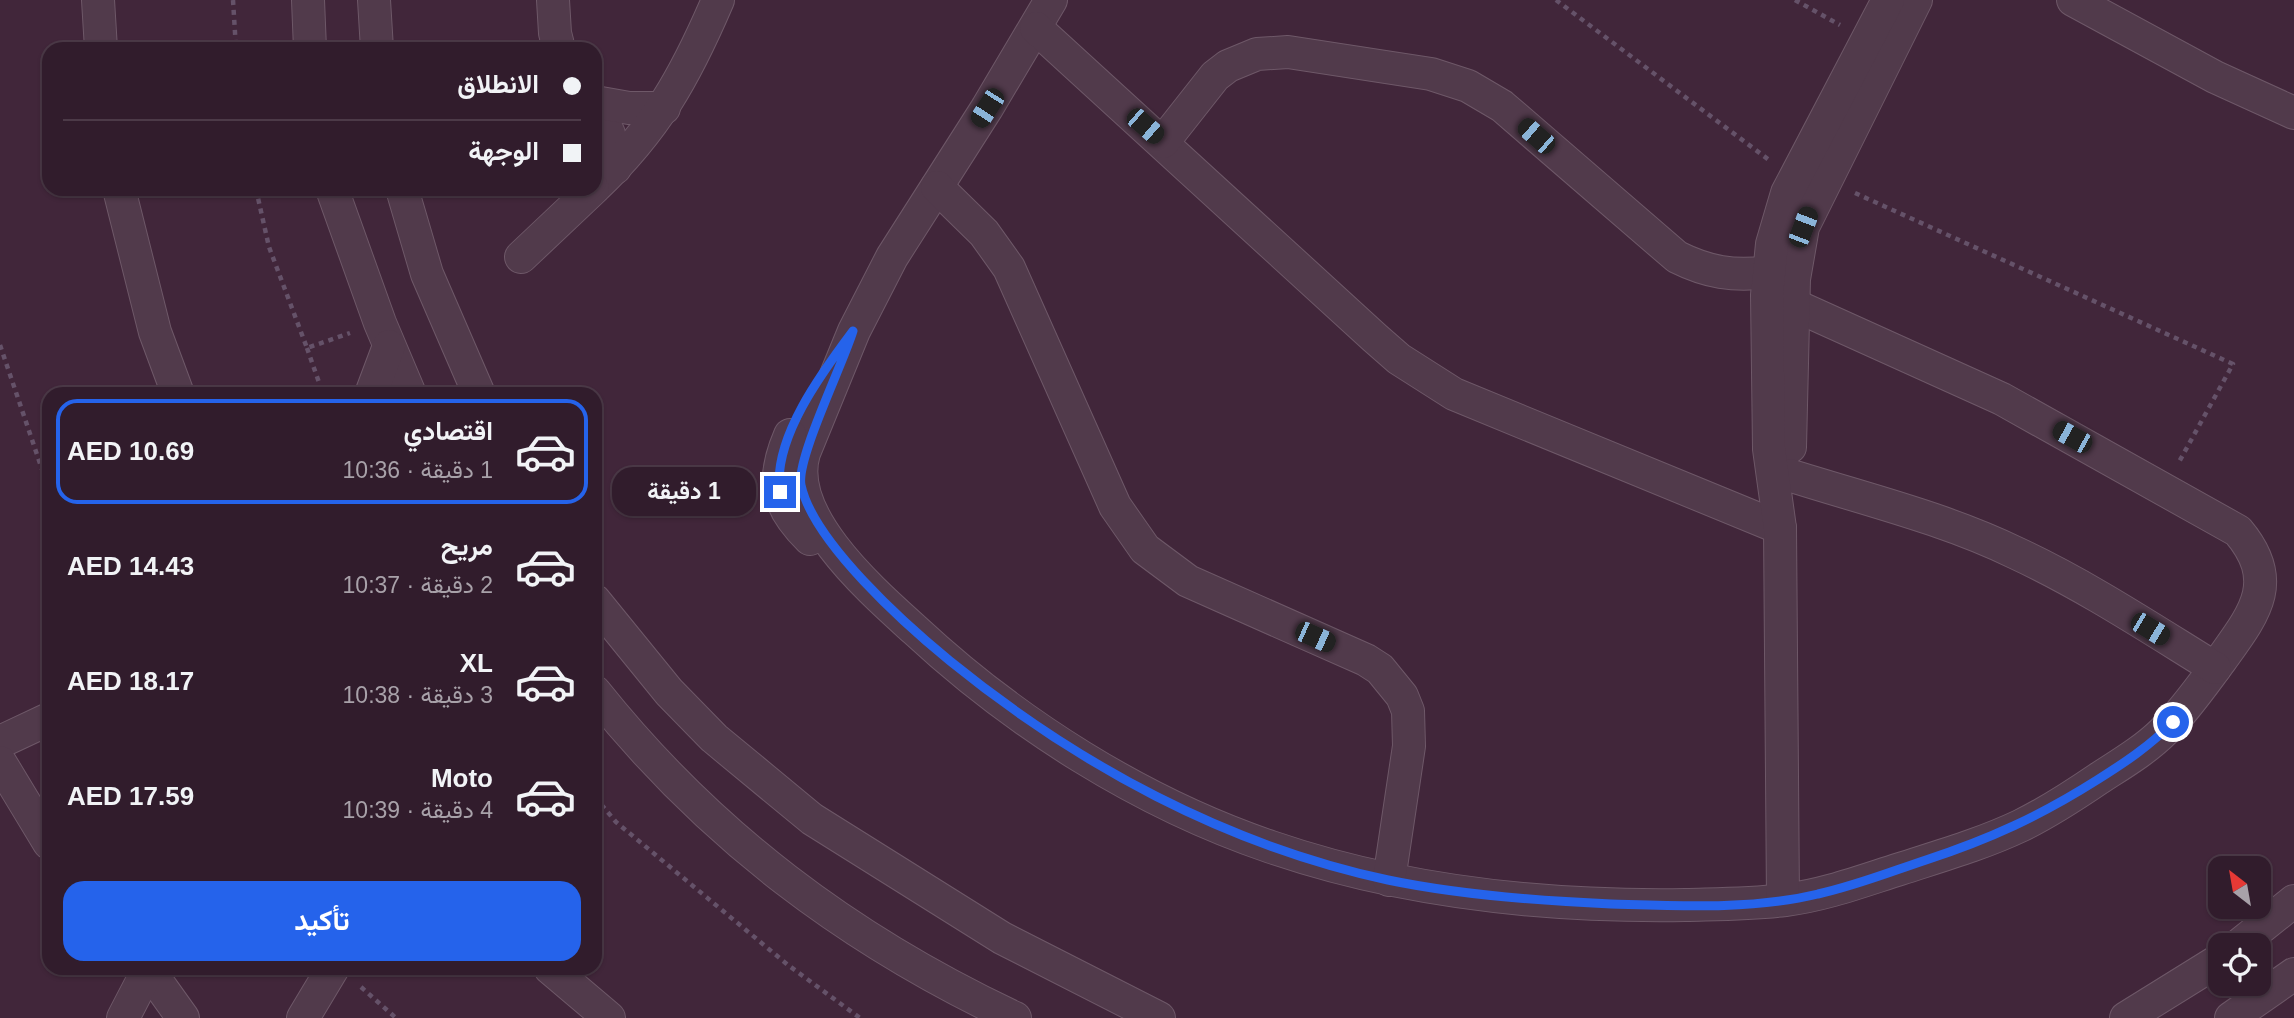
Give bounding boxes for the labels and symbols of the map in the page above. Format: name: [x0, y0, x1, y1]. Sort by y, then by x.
car: [967, 85, 1008, 131]
car: [1123, 104, 1168, 148]
car: [1514, 114, 1559, 158]
car: [1786, 204, 1821, 250]
car: [2049, 418, 2096, 456]
callout: 1 دقيقة: [612, 468, 756, 516]
route end: [764, 476, 796, 508]
car: [2127, 609, 2174, 649]
car: [1292, 619, 1339, 655]
route start: [2157, 706, 2189, 738]
north arrow: [2208, 856, 2272, 919]

